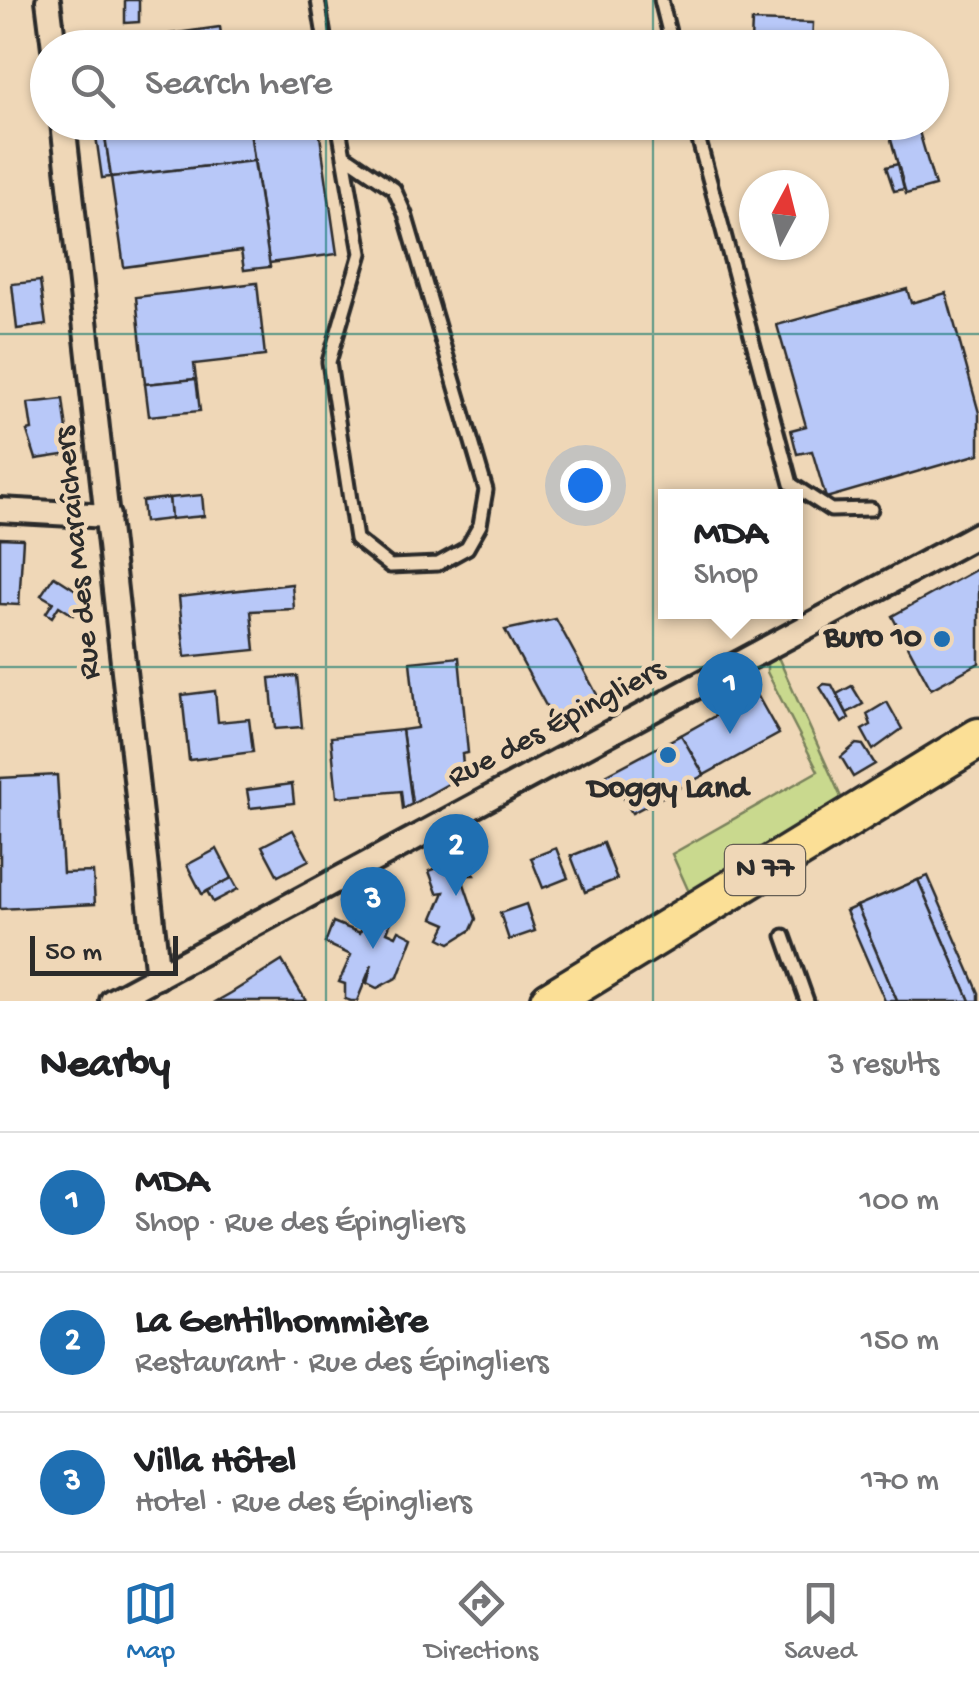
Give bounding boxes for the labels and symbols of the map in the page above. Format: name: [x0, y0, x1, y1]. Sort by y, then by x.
north arrow: [739, 170, 829, 260]
street label: Rue des Maraîchers: [47, 423, 111, 681]
your location: [560, 460, 611, 511]
place label: Buro 10: [823, 620, 922, 658]
marker: Buro 10: [931, 628, 953, 650]
street label: Rue des Épingliers: [442, 651, 673, 798]
pin: 1: [698, 652, 762, 734]
marker: Doggy Land: [657, 744, 679, 766]
place label: Doggy Land: [585, 771, 752, 809]
pin: 2: [424, 814, 488, 896]
road number: N 77: [725, 845, 805, 895]
pin: 3: [340, 866, 406, 949]
scale bar: [30, 931, 178, 976]

